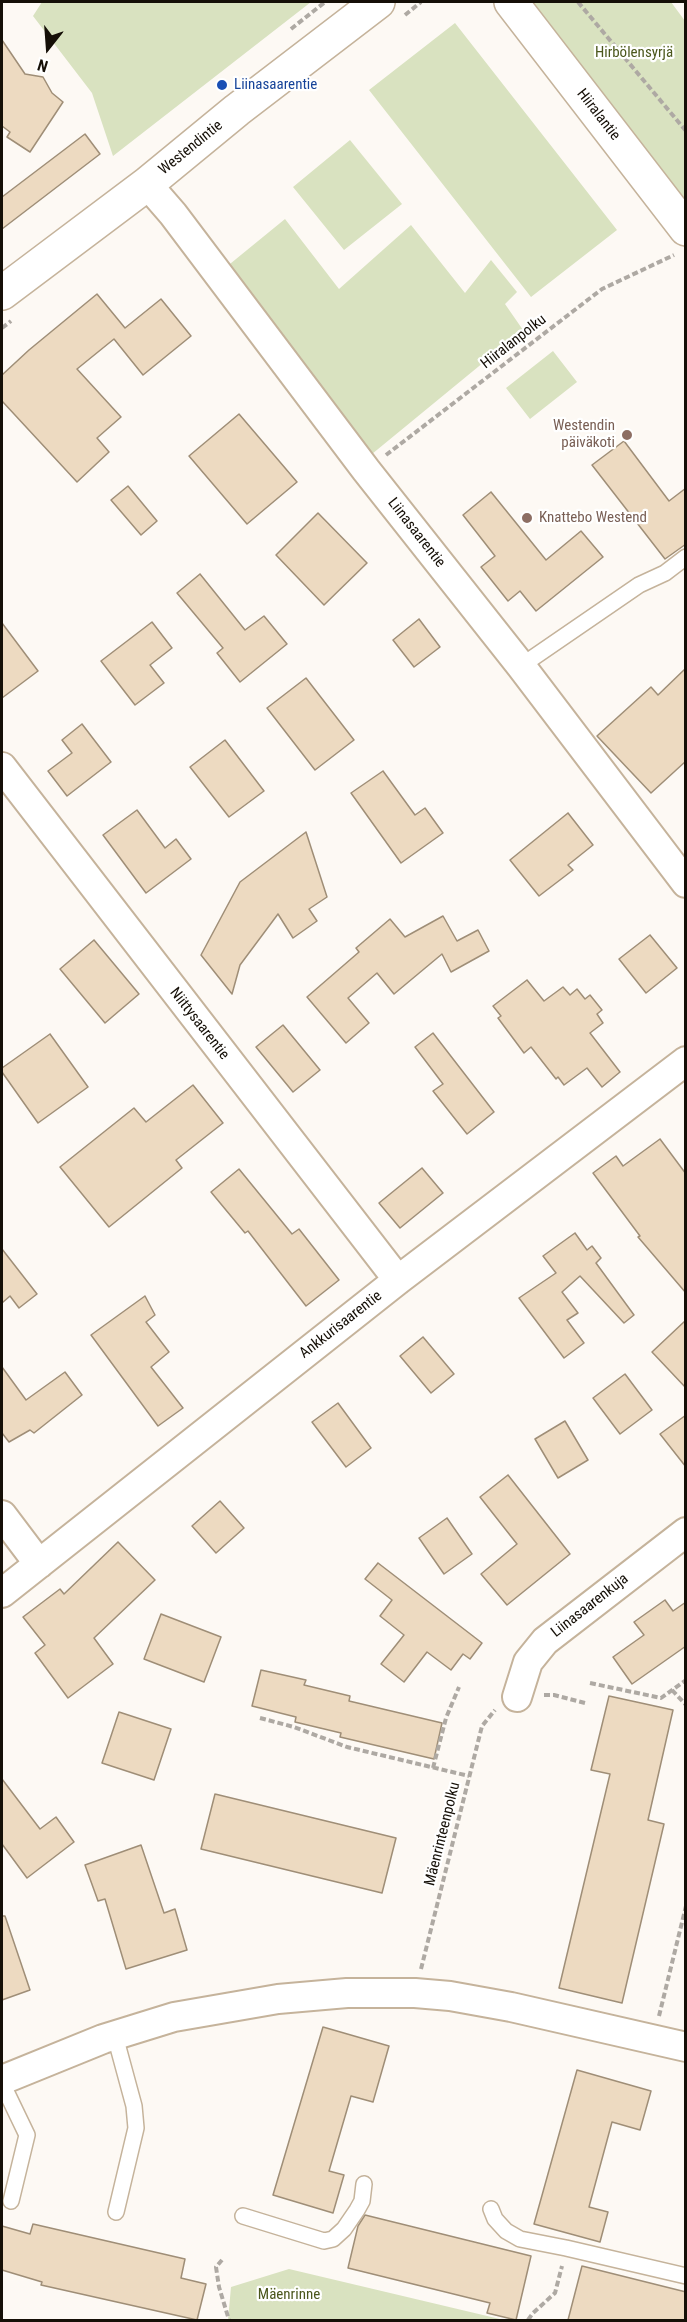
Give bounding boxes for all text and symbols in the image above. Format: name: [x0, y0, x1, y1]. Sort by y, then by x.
north arrow: [18, 18, 78, 78]
park label: Hirbölensyrjä: [595, 44, 673, 62]
text: N: [35, 55, 50, 76]
place label: Liinasaarentie: [234, 76, 317, 94]
marker: Liinasaarentie: [215, 78, 229, 92]
street label: Hiiralantie: [572, 86, 624, 144]
street label: Westendintie: [155, 117, 227, 179]
street label: Hiiralanpolku: [478, 311, 550, 373]
place label: Westendin päiväkoti: [553, 417, 615, 452]
marker: Westendin päiväkoti: [620, 428, 634, 442]
street label: Liinasaarentie: [383, 495, 449, 571]
place label: Knattebo Westend: [539, 509, 647, 527]
marker: Knattebo Westend: [520, 511, 534, 525]
street label: Niittysaarentie: [165, 985, 233, 1063]
street label: Ankkurisaarentie: [296, 1287, 386, 1363]
street label: Liinasaarenkuja: [548, 1570, 632, 1642]
street label: Mäenrinteenpolku: [421, 1780, 465, 1888]
park label: Mäenrinne: [258, 2286, 320, 2304]

